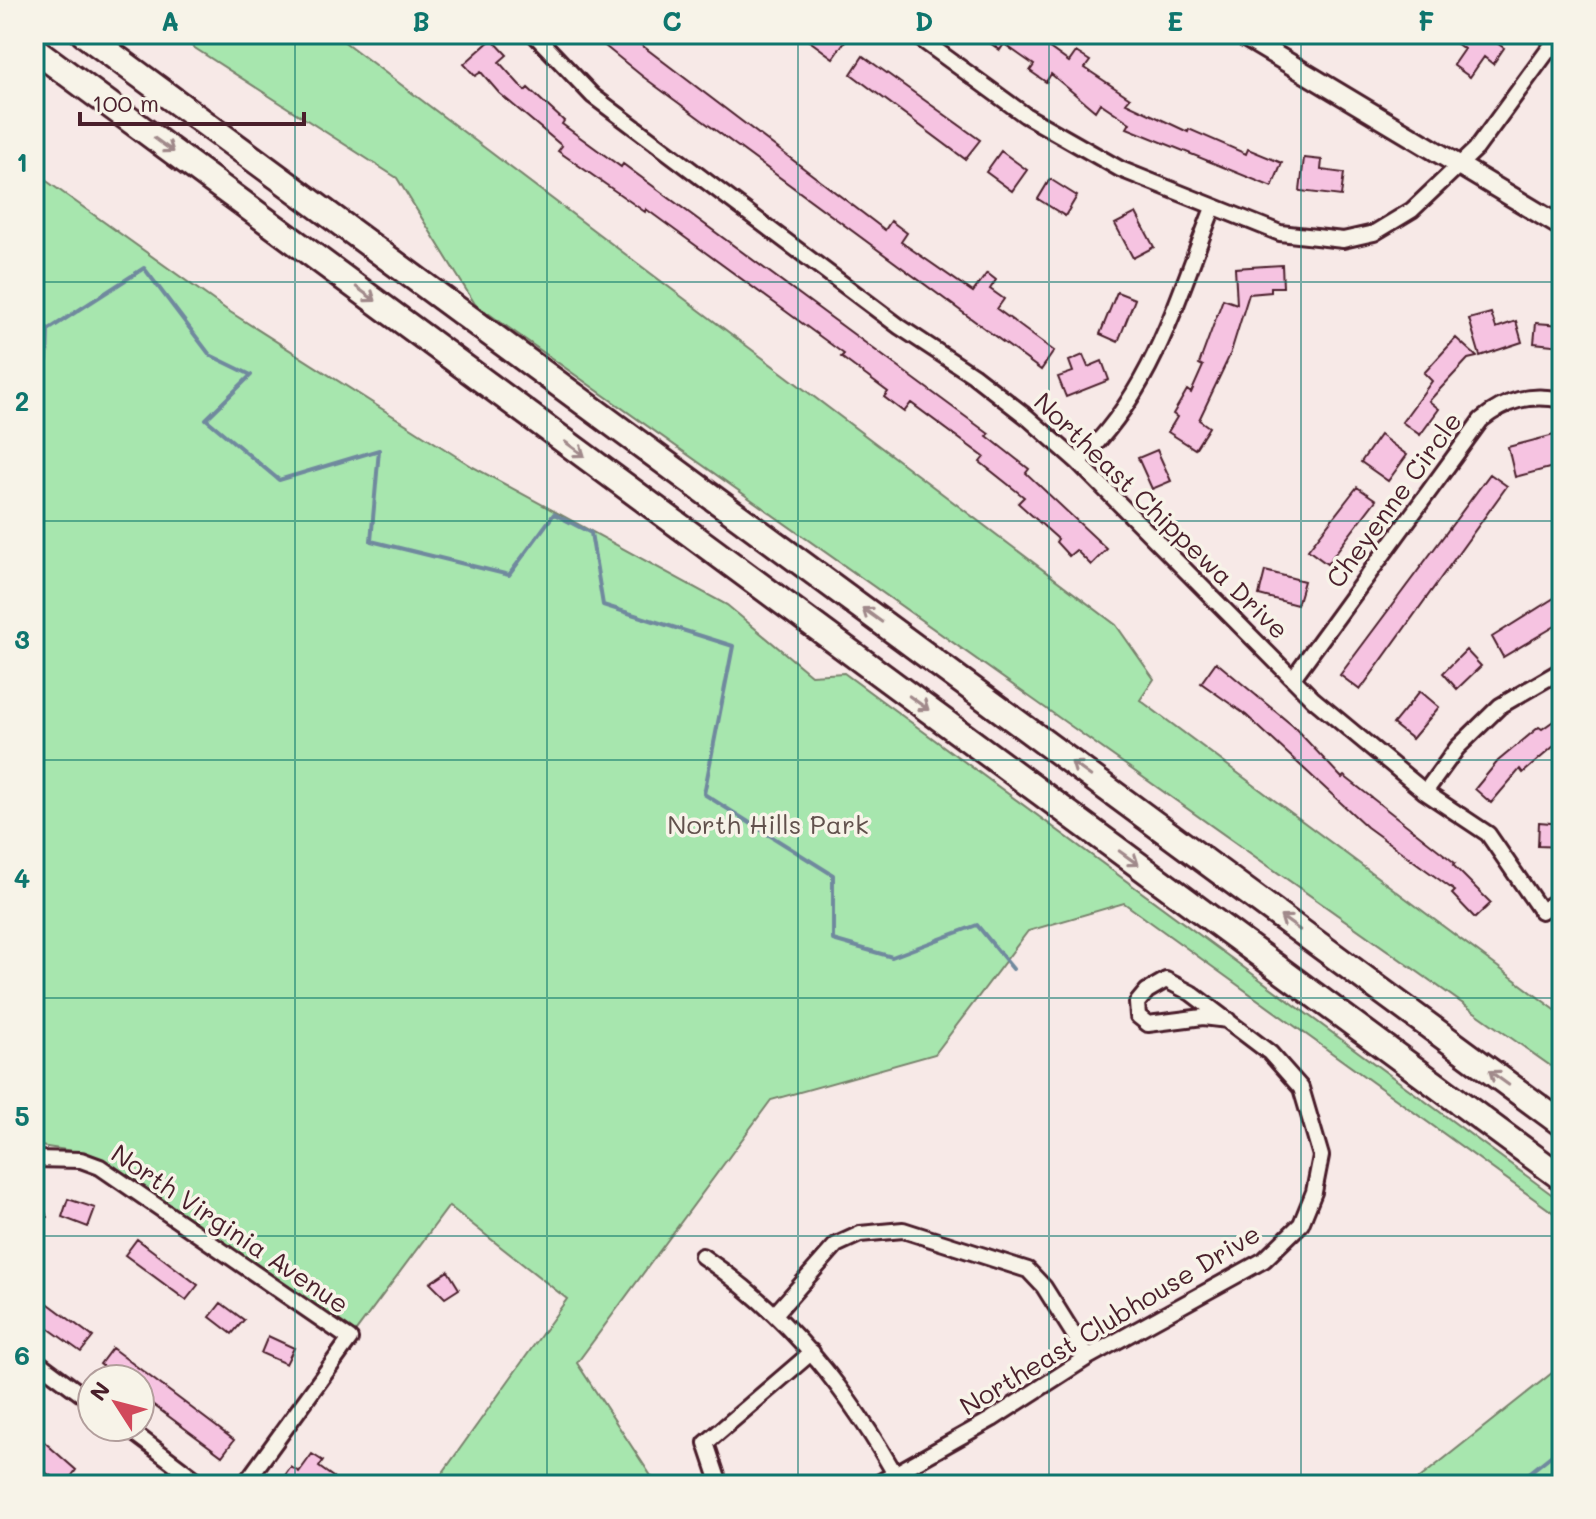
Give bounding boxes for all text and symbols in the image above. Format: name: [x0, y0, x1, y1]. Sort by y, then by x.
text: A: [161, 4, 179, 38]
text: B: [412, 4, 430, 38]
text: C: [662, 4, 682, 38]
text: D: [915, 4, 933, 38]
text: E: [1167, 4, 1183, 38]
text: F: [1418, 4, 1434, 38]
scale bar: [80, 76, 304, 126]
text: 100 m: [92, 87, 159, 118]
one-way arrow: [153, 137, 175, 153]
text: 1: [16, 145, 28, 179]
one-way arrow: [355, 286, 376, 303]
text: 2: [15, 384, 29, 418]
street label: Northeast Chippewa Drive: [1027, 385, 1296, 646]
street label: Cheyenne Circle: [1318, 405, 1469, 594]
one-way arrow: [564, 441, 586, 457]
one-way arrow: [861, 606, 883, 623]
text: 3: [14, 622, 30, 656]
one-way arrow: [908, 695, 930, 712]
one-way arrow: [1070, 761, 1092, 777]
park label: North Hills Park: [667, 807, 869, 841]
one-way arrow: [1117, 849, 1139, 866]
text: 4: [14, 861, 30, 895]
one-way arrow: [1280, 915, 1301, 932]
one-way arrow: [1489, 1069, 1510, 1086]
text: 5: [14, 1099, 30, 1133]
street label: North Virginia Avenue: [105, 1136, 356, 1320]
street label: Northeast Clubhouse Drive: [953, 1216, 1266, 1422]
text: 6: [14, 1338, 30, 1372]
north arrow: [76, 1363, 156, 1443]
text: N: [83, 1376, 116, 1406]

